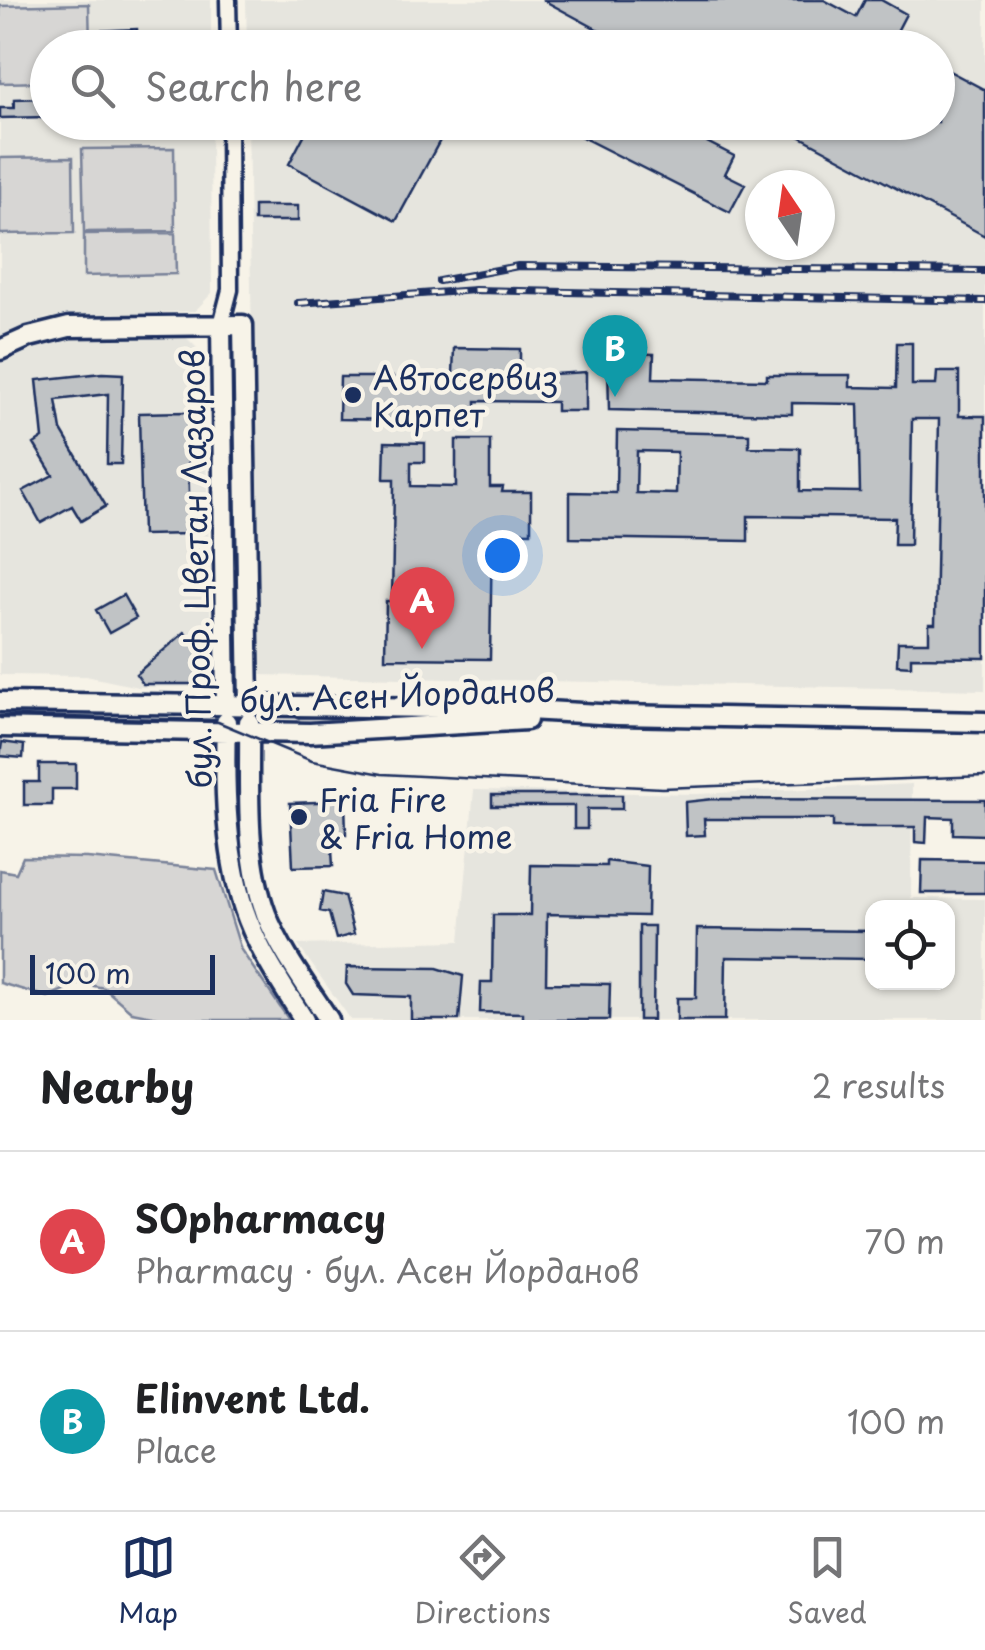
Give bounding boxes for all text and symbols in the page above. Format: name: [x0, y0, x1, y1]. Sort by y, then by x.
search box: [30, 30, 955, 140]
text: Search here: [145, 57, 362, 114]
icon: search: [65, 58, 120, 113]
north arrow: [745, 170, 835, 260]
pin: B: [582, 314, 648, 397]
street label: бул. Проф. Цветан Лазаров: [167, 349, 223, 789]
place label: Автосервиз Карпет: [373, 353, 559, 438]
marker: Автосервиз Карпет: [342, 384, 364, 406]
your location: [477, 530, 528, 581]
pin: A: [390, 566, 454, 649]
street label: бул. Асен Йорданов: [238, 665, 556, 723]
place label: Fria Fire & Fria Home: [319, 775, 512, 860]
marker: Fria Fire & Fria Home: [288, 806, 310, 828]
map controls: [865, 900, 955, 990]
button: locate: [865, 900, 955, 990]
scale bar: [30, 950, 215, 994]
text: 100 m: [45, 951, 131, 994]
text: Nearby: [40, 1054, 194, 1117]
text: 2 results: [812, 1061, 945, 1109]
text: SOpharmacy: [135, 1189, 386, 1246]
text: A: [60, 1217, 85, 1265]
text: 70 m: [865, 1217, 945, 1265]
text: Pharmacy · бул. Асен Йорданов: [135, 1246, 640, 1294]
text: Elinvent Ltd.: [135, 1369, 370, 1426]
text: B: [62, 1397, 83, 1445]
text: 100 m: [847, 1397, 945, 1445]
text: Place: [135, 1426, 217, 1474]
tab: Map: [118, 1530, 178, 1633]
tab: Directions: [415, 1530, 551, 1633]
tab: Saved: [787, 1530, 867, 1633]

